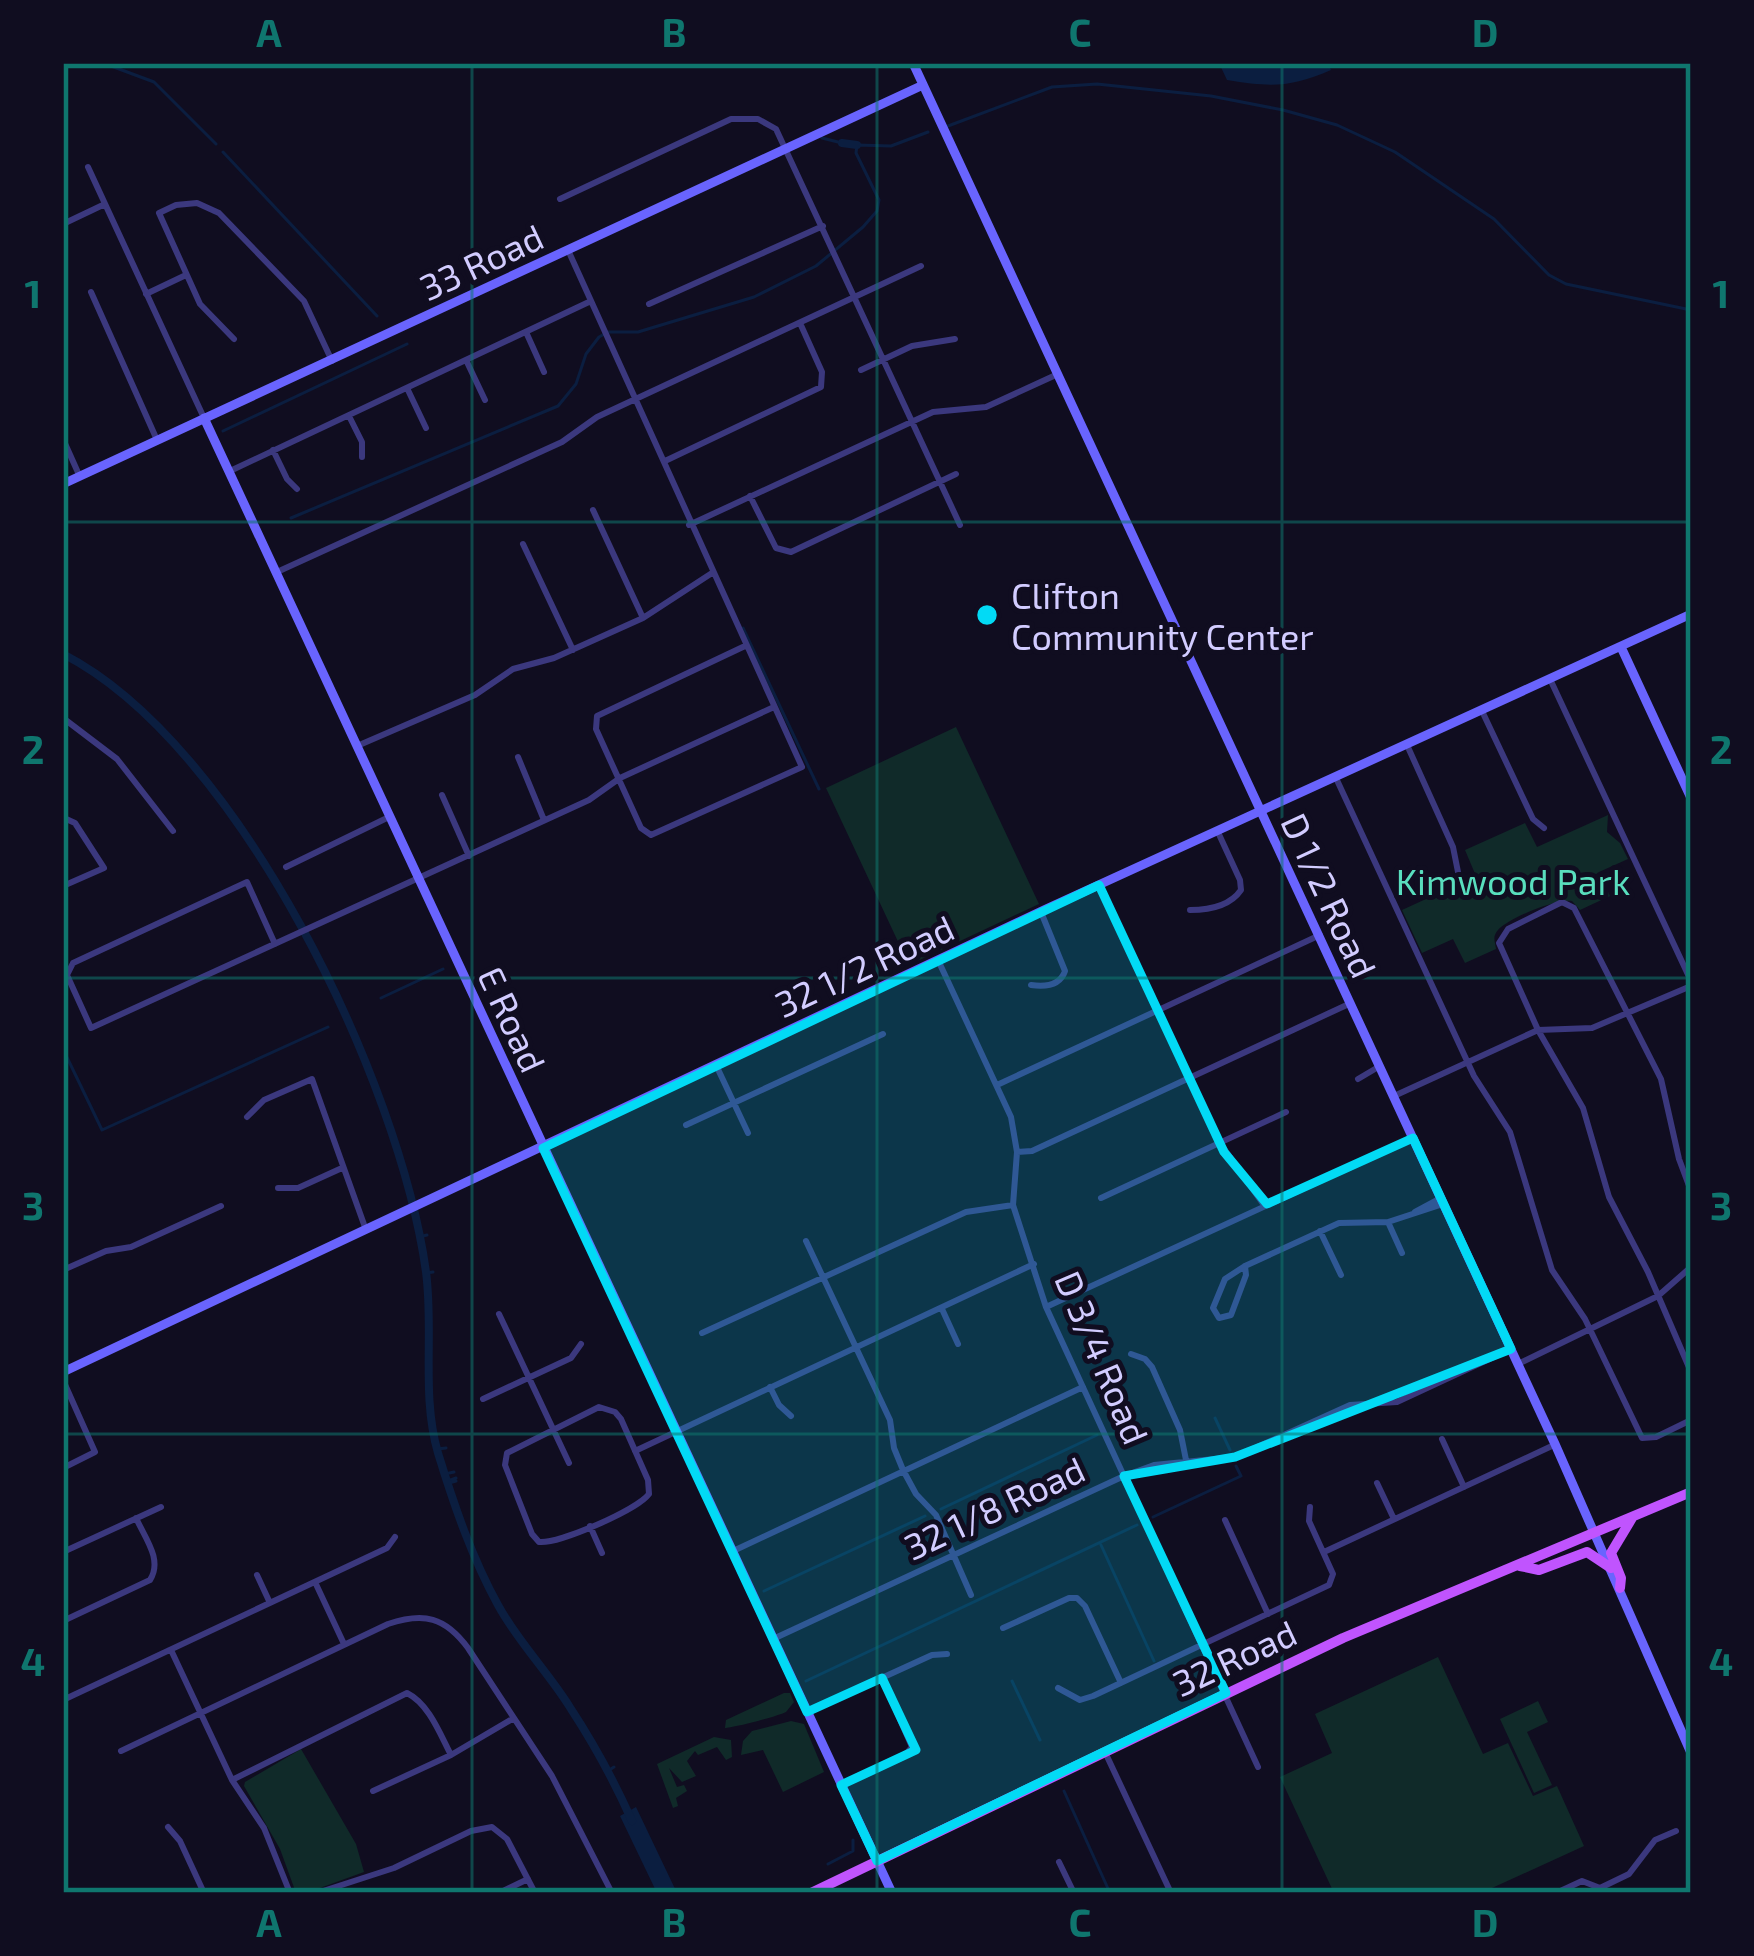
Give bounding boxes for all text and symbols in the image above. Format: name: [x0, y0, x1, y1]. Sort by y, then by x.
text: A: [256, 8, 282, 55]
text: B: [662, 8, 686, 55]
text: C: [1069, 8, 1091, 55]
text: D: [1472, 8, 1498, 55]
street label: 33 Road: [413, 214, 549, 308]
text: 1: [25, 269, 41, 316]
text: 1: [1713, 269, 1729, 316]
place label: Clifton Community Center: [1011, 573, 1314, 657]
marker: Clifton Community Center: [974, 602, 1000, 628]
text: 2: [22, 725, 44, 772]
text: 2: [1710, 725, 1732, 772]
street label: D 1/2 Road: [1273, 806, 1387, 984]
park label: Kimwood Park: [1396, 859, 1630, 902]
street label: 32 1/2 Road: [768, 905, 960, 1025]
street label: E Road: [470, 960, 556, 1078]
text: 3: [22, 1181, 44, 1228]
text: 3: [1710, 1181, 1732, 1228]
street label: D 3/4 Road: [1047, 1264, 1159, 1450]
street label: 32 1/8 Road: [897, 1447, 1091, 1567]
street label: 32 Road: [1165, 1610, 1303, 1704]
text: 4: [21, 1637, 45, 1684]
text: 4: [1709, 1637, 1733, 1684]
text: A: [256, 1898, 282, 1945]
text: B: [662, 1898, 686, 1945]
text: C: [1069, 1898, 1091, 1945]
text: D: [1472, 1898, 1498, 1945]

